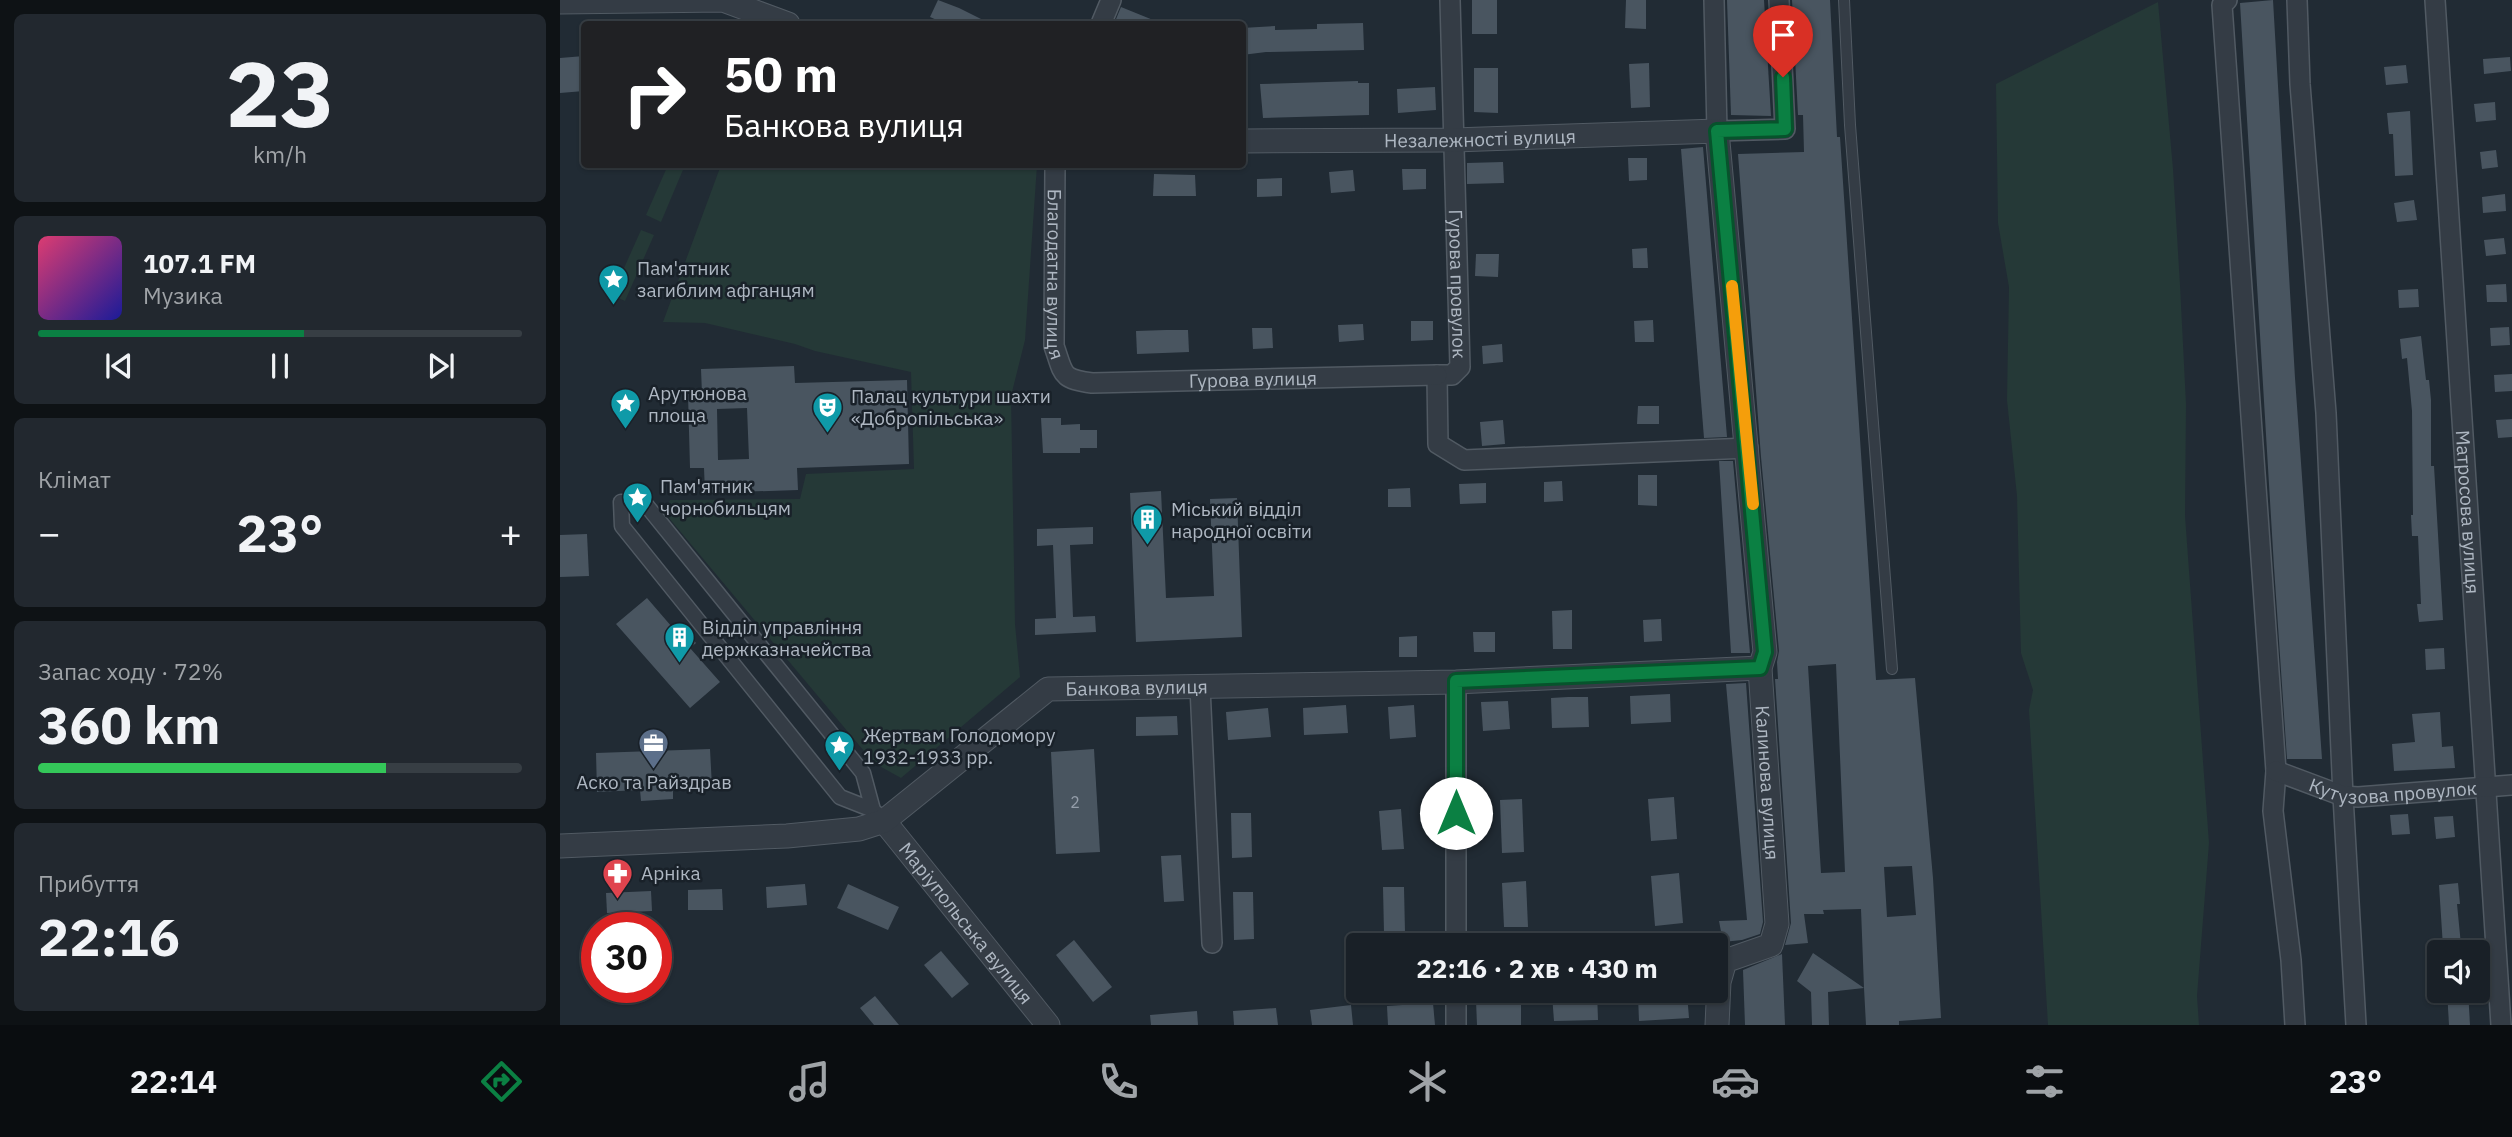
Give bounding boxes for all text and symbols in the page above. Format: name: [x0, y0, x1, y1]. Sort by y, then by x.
pin: [1753, 5, 1813, 77]
icon: arrive: [1764, 16, 1802, 54]
text: 23: [225, 34, 335, 152]
text: 50 m: [724, 42, 838, 105]
icon: right: [609, 49, 700, 140]
text: Банкова вулиця: [724, 104, 964, 146]
street label: Незалежності вулиця: [1384, 124, 1576, 152]
text: km/h: [253, 139, 307, 169]
street label: Благодатна вулиця: [1042, 189, 1070, 362]
street label: Гурова провулок: [1444, 209, 1472, 359]
text: 107.1 FM: [143, 246, 256, 280]
place label: Пам'ятник загиблим афганцям: [637, 256, 815, 302]
place icon: Пам'ятник загиблим афганцям: [597, 262, 631, 306]
text: Музика: [143, 280, 223, 310]
icon: previous: [100, 347, 138, 385]
icon: pause: [261, 347, 299, 385]
icon: next: [422, 347, 460, 385]
street label: Гурова вулиця: [1188, 366, 1317, 393]
place label: Арутюнова площа: [648, 381, 747, 427]
place label: Палац культури шахти «Добропільська»: [851, 384, 1051, 430]
place icon: Арутюнова площа: [608, 387, 642, 431]
theatre icon: Палац культури шахти «Добропільська»: [811, 390, 845, 434]
street label: Матросова вулиця: [2451, 429, 2485, 595]
text: Клімат: [38, 464, 111, 494]
place label: Пам'ятник чорнобильцям: [660, 474, 791, 520]
place icon: Пам'ятник чорнобильцям: [620, 480, 654, 524]
place label: Міський відділ народної освіти: [1171, 497, 1312, 543]
text: 23°: [237, 499, 323, 566]
building icon: Міський відділ народної освіти: [1131, 503, 1165, 547]
text: −: [38, 508, 61, 557]
text: +: [499, 508, 522, 557]
place label: Відділ управління держказначейства: [702, 615, 871, 661]
building icon: Відділ управління держказначейства: [662, 621, 696, 665]
text: Запас ходу · 72%: [38, 656, 223, 686]
street label: Банкова вулиця: [1065, 674, 1208, 701]
text: 360 km: [38, 691, 220, 758]
street label: Калинова вулиця: [1751, 705, 1785, 861]
place label: Жертвам Голодомору 1932-1933 рр.: [863, 723, 1056, 769]
office icon: Аско та Райздрав: [637, 726, 671, 770]
place icon: Жертвам Голодомору 1932-1933 рр.: [823, 729, 857, 773]
place label: Аско та Райздрав: [576, 770, 732, 794]
street label: Кутузова провулок: [2306, 772, 2478, 809]
position arrow: [1419, 776, 1493, 850]
house number: 2: [1070, 792, 1080, 812]
street label: Маріупольська вулиця: [894, 837, 1038, 1009]
pharmacy icon: Арніка: [601, 856, 635, 900]
place label: Арніка: [641, 861, 701, 885]
text: Прибуття: [38, 868, 139, 898]
text: 22:16: [38, 903, 180, 970]
speed limit sign: 30: [581, 912, 672, 1003]
map controls: [2427, 940, 2490, 1003]
button: sound: [2427, 940, 2490, 1003]
text: 22:16 · 2 хв · 430 m: [1416, 951, 1658, 985]
icon: directions: [477, 1057, 526, 1106]
icon: music: [785, 1057, 834, 1106]
icon: phone: [1094, 1057, 1143, 1106]
icon: climate: [1403, 1057, 1452, 1106]
icon: car: [1711, 1057, 1760, 1106]
icon: filters: [2020, 1057, 2069, 1106]
text: 22:14: [130, 1060, 217, 1102]
text: 23°: [2329, 1060, 2382, 1102]

